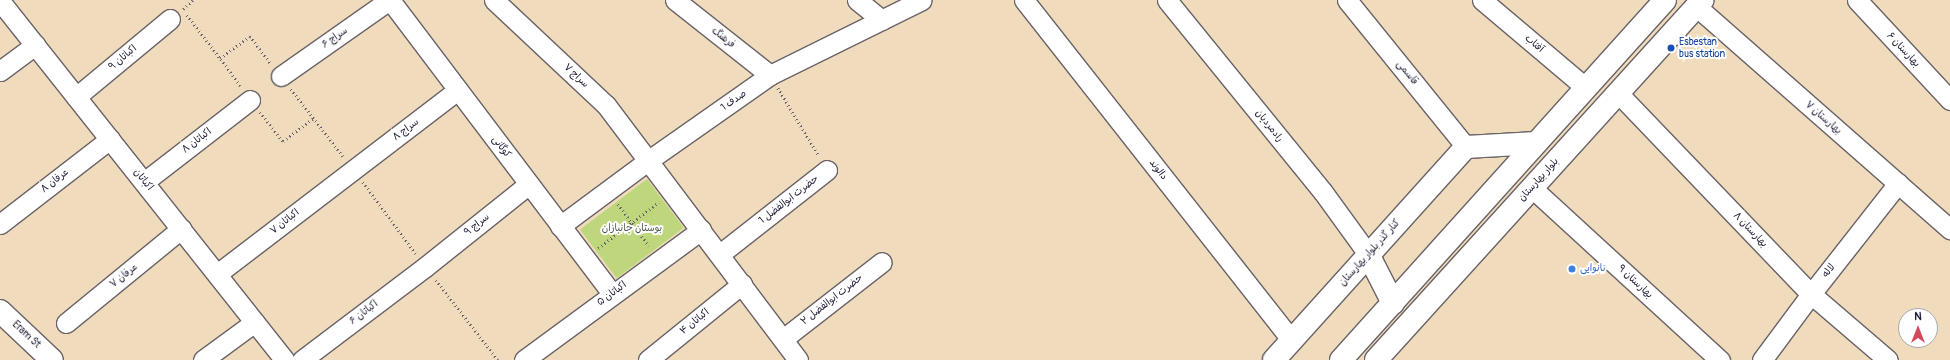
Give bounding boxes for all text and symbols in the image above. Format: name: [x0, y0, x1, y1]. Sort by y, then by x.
street label: سراج ۶: [320, 25, 350, 51]
street label: فرهنگ: [709, 25, 737, 51]
street label: بهارستان ۶: [1884, 30, 1922, 70]
street label: آفتاب: [1522, 33, 1546, 55]
place label: Esbestan bus station: [1679, 36, 1725, 60]
street label: اکباتان ۹: [106, 43, 140, 73]
marker: Esbestan bus station: [1666, 43, 1676, 53]
street label: قاسمی: [1394, 58, 1420, 88]
street label: سراج ۷: [561, 61, 591, 91]
street label: صدف 1: [719, 88, 749, 114]
street label: بهارستان ۷: [1802, 99, 1844, 137]
street label: رادمردیان: [1252, 107, 1286, 145]
street label: سراج ۸: [391, 116, 421, 144]
street label: اکباتان ۸: [180, 126, 214, 156]
street label: کوگانی: [489, 134, 513, 160]
street label: بلوار بهارستان: [1516, 156, 1562, 204]
street label: دالوند: [1146, 157, 1170, 183]
street label: عرفان ۸: [39, 166, 71, 196]
street label: اکباتان: [131, 167, 155, 193]
street label: حضرت ابوالفضل 1: [757, 173, 821, 227]
street label: اکباتان ۷: [268, 207, 302, 237]
street label: بهارستان ۸: [1730, 210, 1770, 250]
street label: سراج ۹: [462, 211, 492, 239]
street label: کنار گذر بلوار بهارستان: [1337, 217, 1403, 289]
park label: بوستان جانبازان: [602, 223, 662, 235]
street label: عرفان ۷: [108, 261, 140, 291]
street label: لاله: [1820, 262, 1838, 280]
place label: نانوایی: [1580, 263, 1606, 275]
street label: بهارستان ۹: [1615, 263, 1655, 301]
marker: نانوایی: [1567, 264, 1577, 274]
street label: حضرت ابوالفضل ۲: [799, 272, 865, 328]
street label: اکباتان ۵: [595, 279, 629, 309]
street label: اکباتان ۶: [347, 298, 381, 328]
street label: اکباتان ۴: [678, 307, 712, 337]
north arrow: [1898, 308, 1938, 348]
text: N: [1914, 310, 1922, 323]
street label: Eram St: [9, 319, 43, 351]

